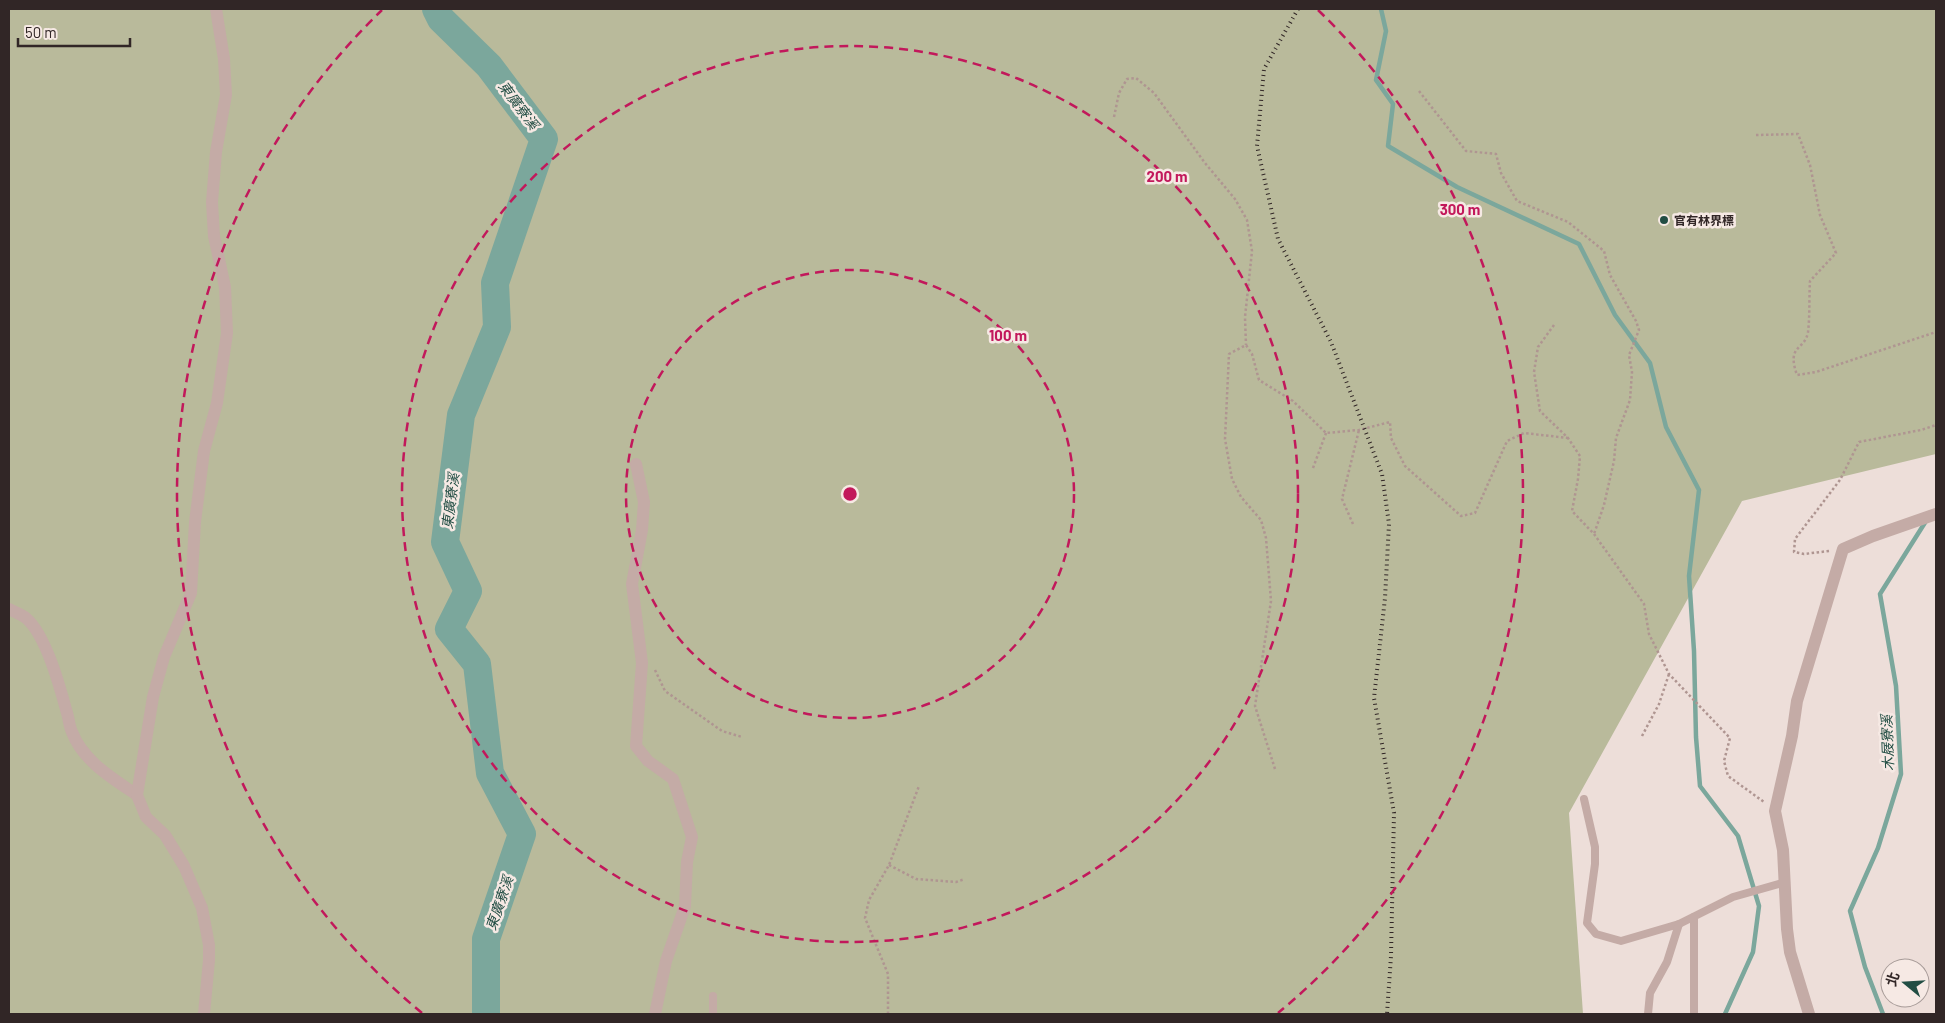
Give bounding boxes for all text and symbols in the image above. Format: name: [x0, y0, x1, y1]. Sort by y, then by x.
scale bar: [18, 15, 130, 47]
text: 50 m: [25, 23, 57, 41]
water label: 東廣寮溪: [495, 78, 544, 134]
text: 200 m: [1146, 167, 1188, 185]
text: 300 m: [1440, 200, 1480, 218]
place label: 官有林界標: [1674, 213, 1734, 227]
marker: 官有林界標: [1658, 214, 1670, 226]
text: 100 m: [989, 326, 1027, 344]
water label: 東廣寮溪: [438, 470, 462, 530]
centre of rings: [841, 485, 859, 503]
water label: 木屐寮溪: [1877, 713, 1896, 771]
water label: 東廣寮溪: [482, 872, 517, 932]
north arrow: [1880, 958, 1930, 1008]
text: 北: [1882, 970, 1902, 988]

